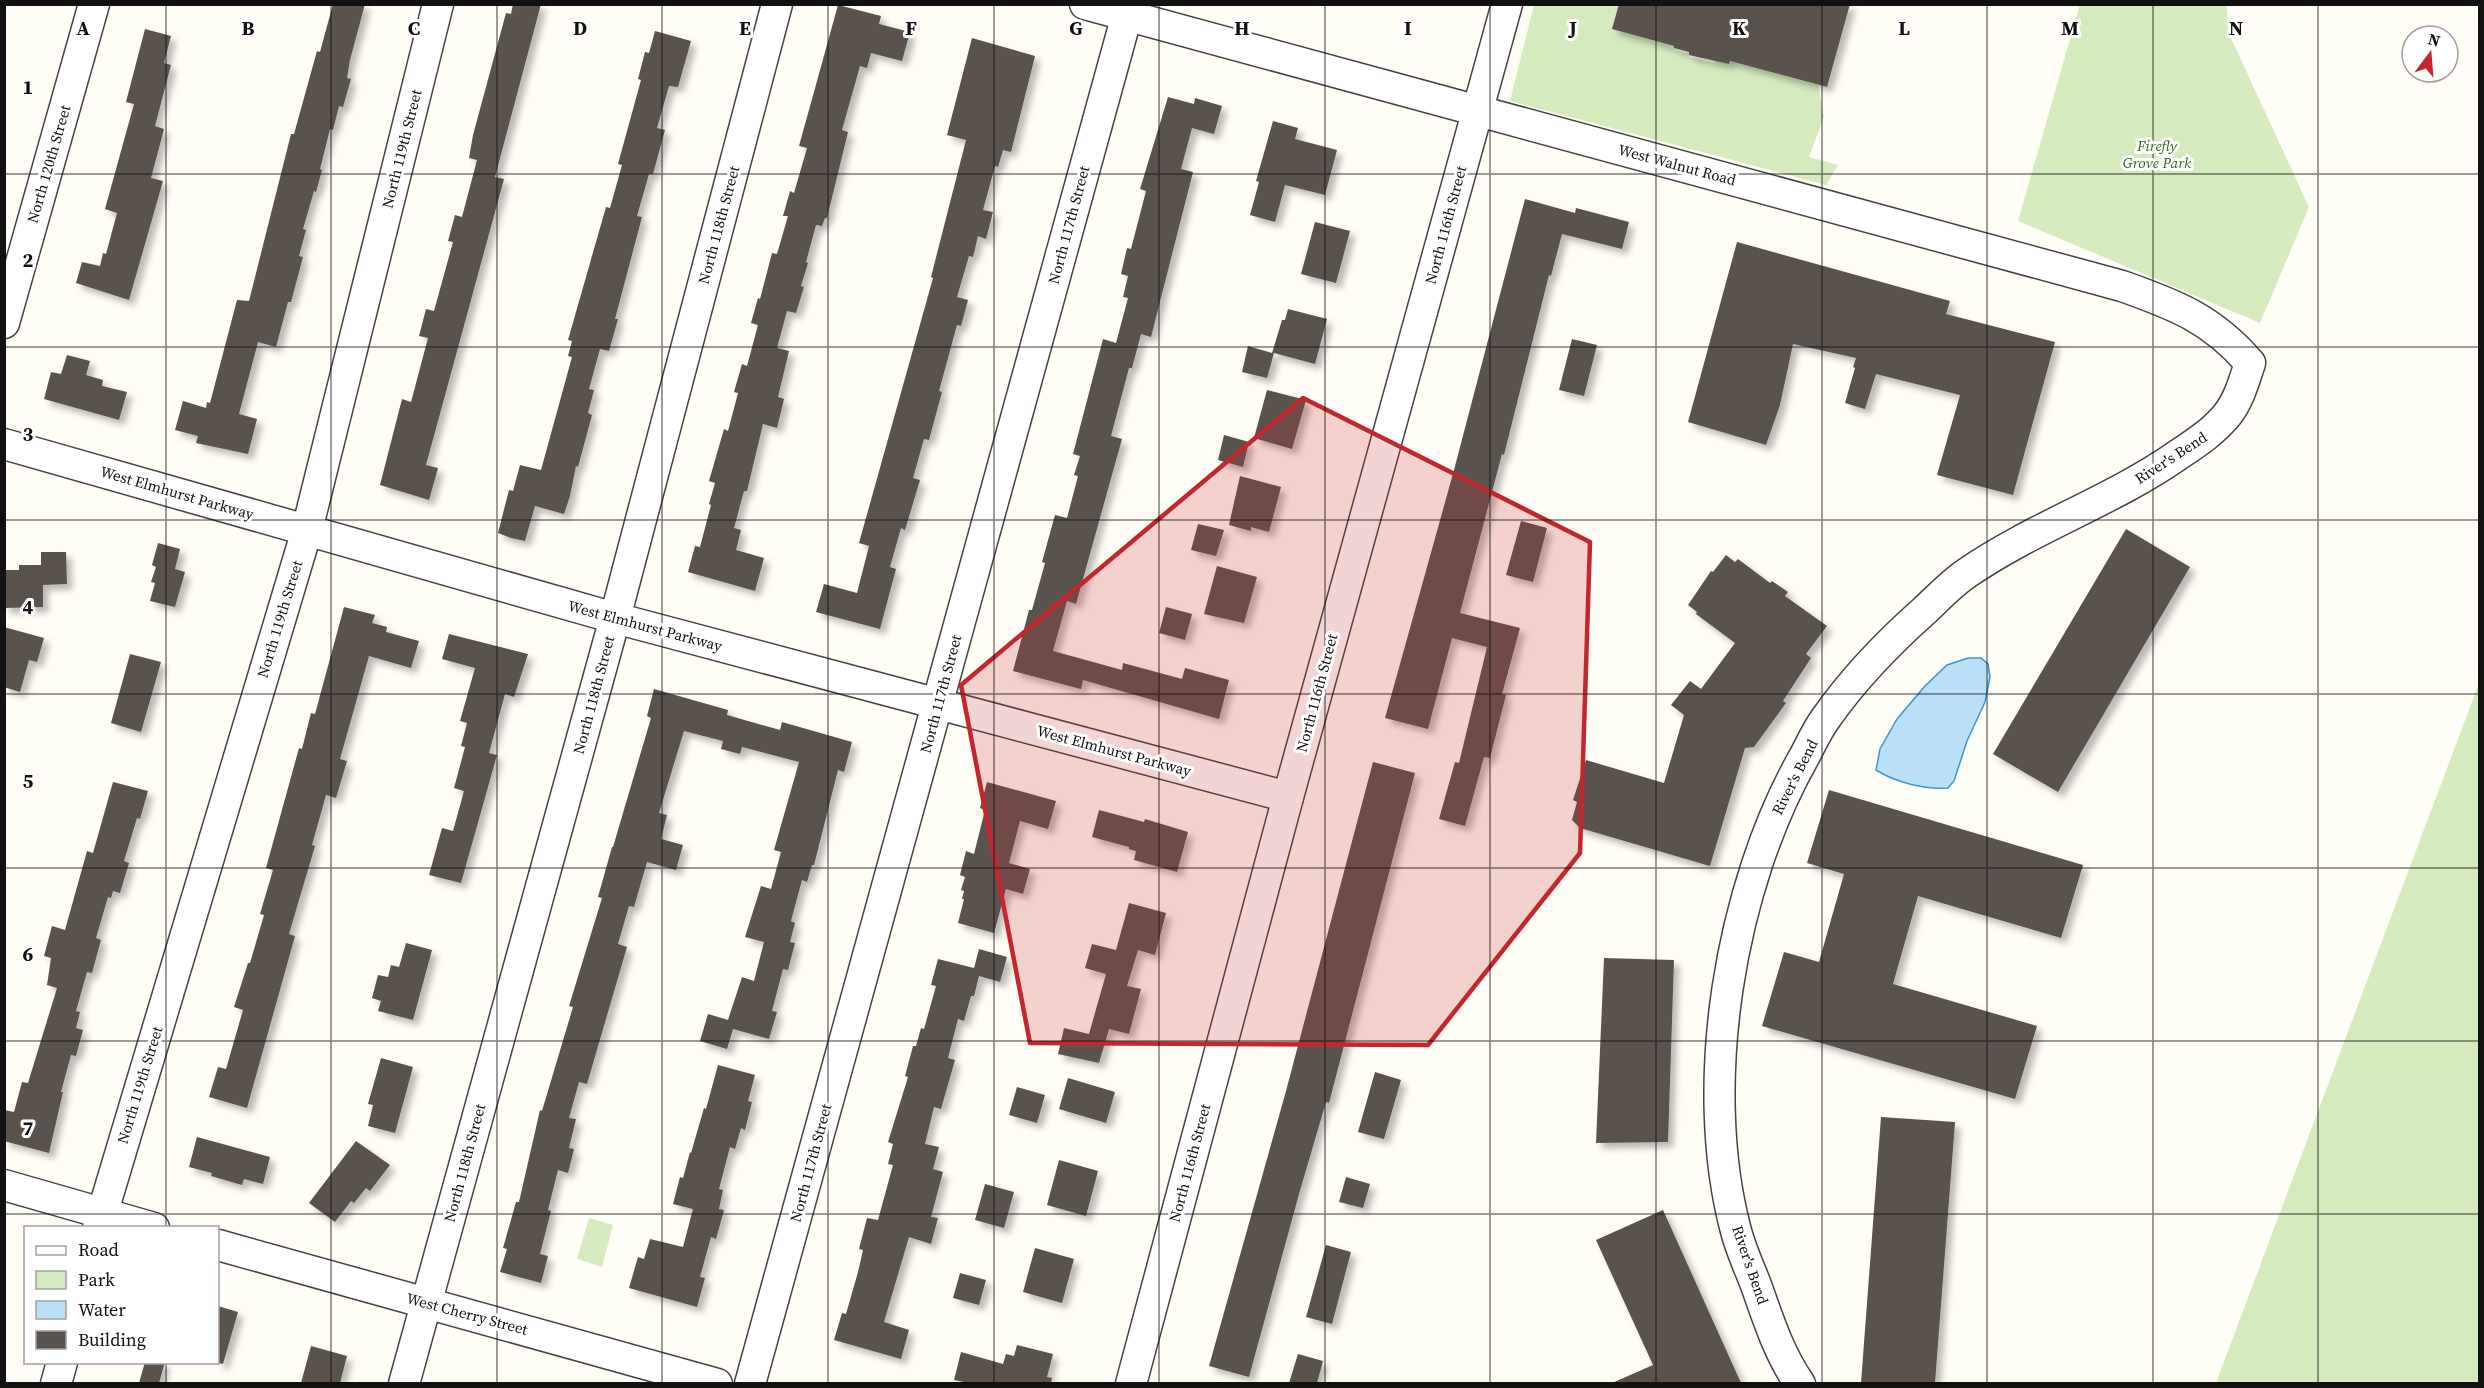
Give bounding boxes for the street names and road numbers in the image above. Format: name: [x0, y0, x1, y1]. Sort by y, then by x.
street label: North 119th Street: [377, 87, 426, 210]
street label: North 120th Street: [22, 102, 75, 225]
street label: West Walnut Road: [1616, 139, 1739, 190]
street label: North 118th Street: [693, 163, 744, 286]
street label: North 117th Street: [1043, 163, 1094, 286]
street label: North 116th Street: [1420, 163, 1471, 286]
street label: River's Bend: [2131, 426, 2211, 489]
street label: West Elmhurst Parkway: [98, 461, 257, 525]
street label: North 119th Street: [252, 557, 307, 680]
street label: West Elmhurst Parkway: [566, 595, 725, 656]
street label: North 116th Street: [1291, 631, 1342, 754]
street label: North 117th Street: [915, 632, 966, 755]
street label: North 118th Street: [568, 633, 619, 756]
street label: West Elmhurst Parkway: [1035, 720, 1194, 781]
street label: River's Bend: [1767, 735, 1823, 818]
street label: North 119th Street: [112, 1023, 167, 1146]
street label: North 118th Street: [439, 1101, 490, 1224]
street label: North 117th Street: [785, 1101, 836, 1224]
street label: North 116th Street: [1164, 1101, 1215, 1224]
street label: River's Bend: [1727, 1223, 1774, 1308]
street label: West Cherry Street: [404, 1287, 530, 1340]

